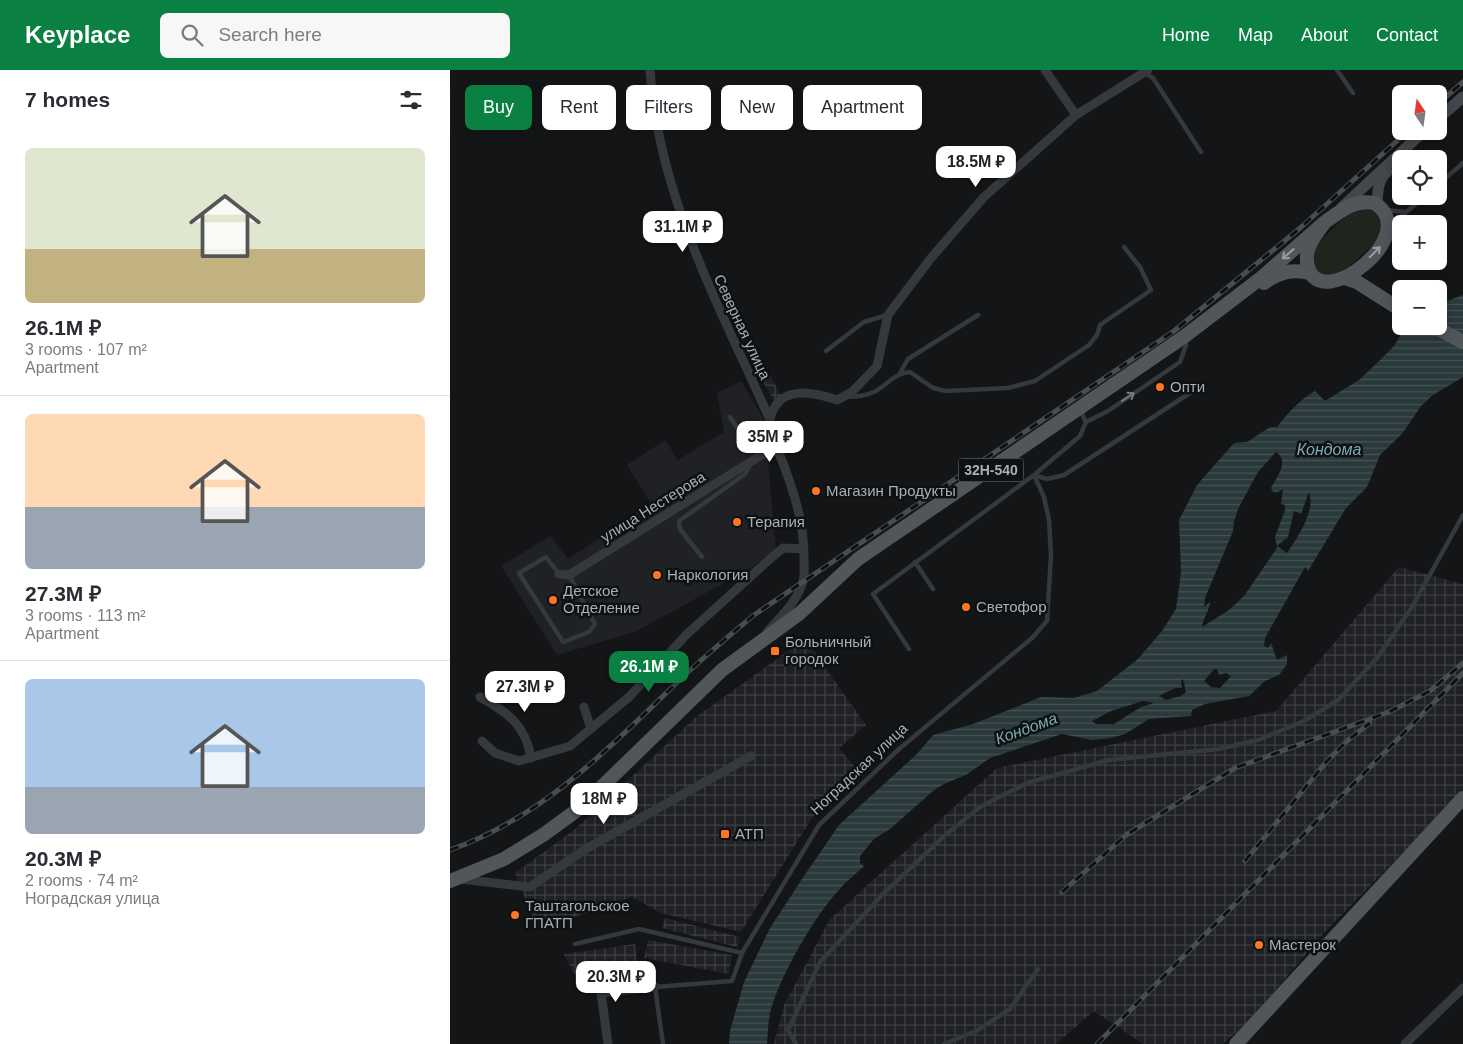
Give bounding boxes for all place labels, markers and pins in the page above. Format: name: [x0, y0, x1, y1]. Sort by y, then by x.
pin: 18.5M ₽: [930, 146, 1022, 188]
pin: 31.1M ₽: [637, 210, 729, 253]
place label: Опти: [1170, 378, 1205, 395]
marker: Опти: [1154, 381, 1166, 393]
pin: 35M ₽: [735, 420, 805, 463]
place label: Магазин Продукты: [826, 482, 956, 499]
marker: Магазин Продукты: [810, 485, 822, 497]
place label: Терапия: [747, 513, 805, 530]
marker: Терапия: [731, 516, 743, 528]
place label: Наркология: [667, 566, 749, 583]
marker: Наркология: [651, 569, 663, 581]
place label: Детское Отделение: [563, 582, 640, 616]
marker: Детское Отделение: [547, 594, 559, 606]
place label: Светофор: [976, 598, 1047, 615]
marker: Светофор: [960, 601, 972, 613]
place label: Больничный городок: [785, 633, 871, 667]
marker: Больничный городок: [769, 645, 781, 657]
pin: 26.1M ₽: [603, 650, 695, 693]
pin: 27.3M ₽: [479, 670, 571, 713]
pin: 18M ₽: [569, 782, 639, 825]
place label: АТП: [735, 825, 764, 842]
marker: АТП: [719, 828, 731, 840]
place label: Таштагольское ГПАТП: [525, 897, 630, 931]
marker: Таштагольское ГПАТП: [509, 909, 521, 921]
place label: Мастерок: [1269, 936, 1336, 953]
marker: Мастерок: [1253, 939, 1265, 951]
pin: 20.3M ₽: [570, 960, 662, 1003]

